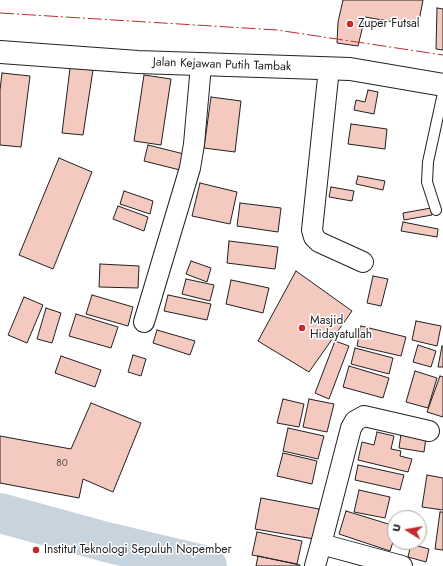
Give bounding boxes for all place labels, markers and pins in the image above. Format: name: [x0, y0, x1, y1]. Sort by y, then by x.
place label: Zuper Futsal: [358, 17, 420, 31]
marker: Zuper Futsal: [345, 19, 355, 29]
place label: Masjid Hidayatullah: [310, 314, 372, 342]
marker: Masjid Hidayatullah: [297, 323, 307, 333]
place label: Institut Teknologi Sepuluh Nopember: [44, 543, 232, 557]
marker: Institut Teknologi Sepuluh Nopember: [31, 545, 41, 555]

